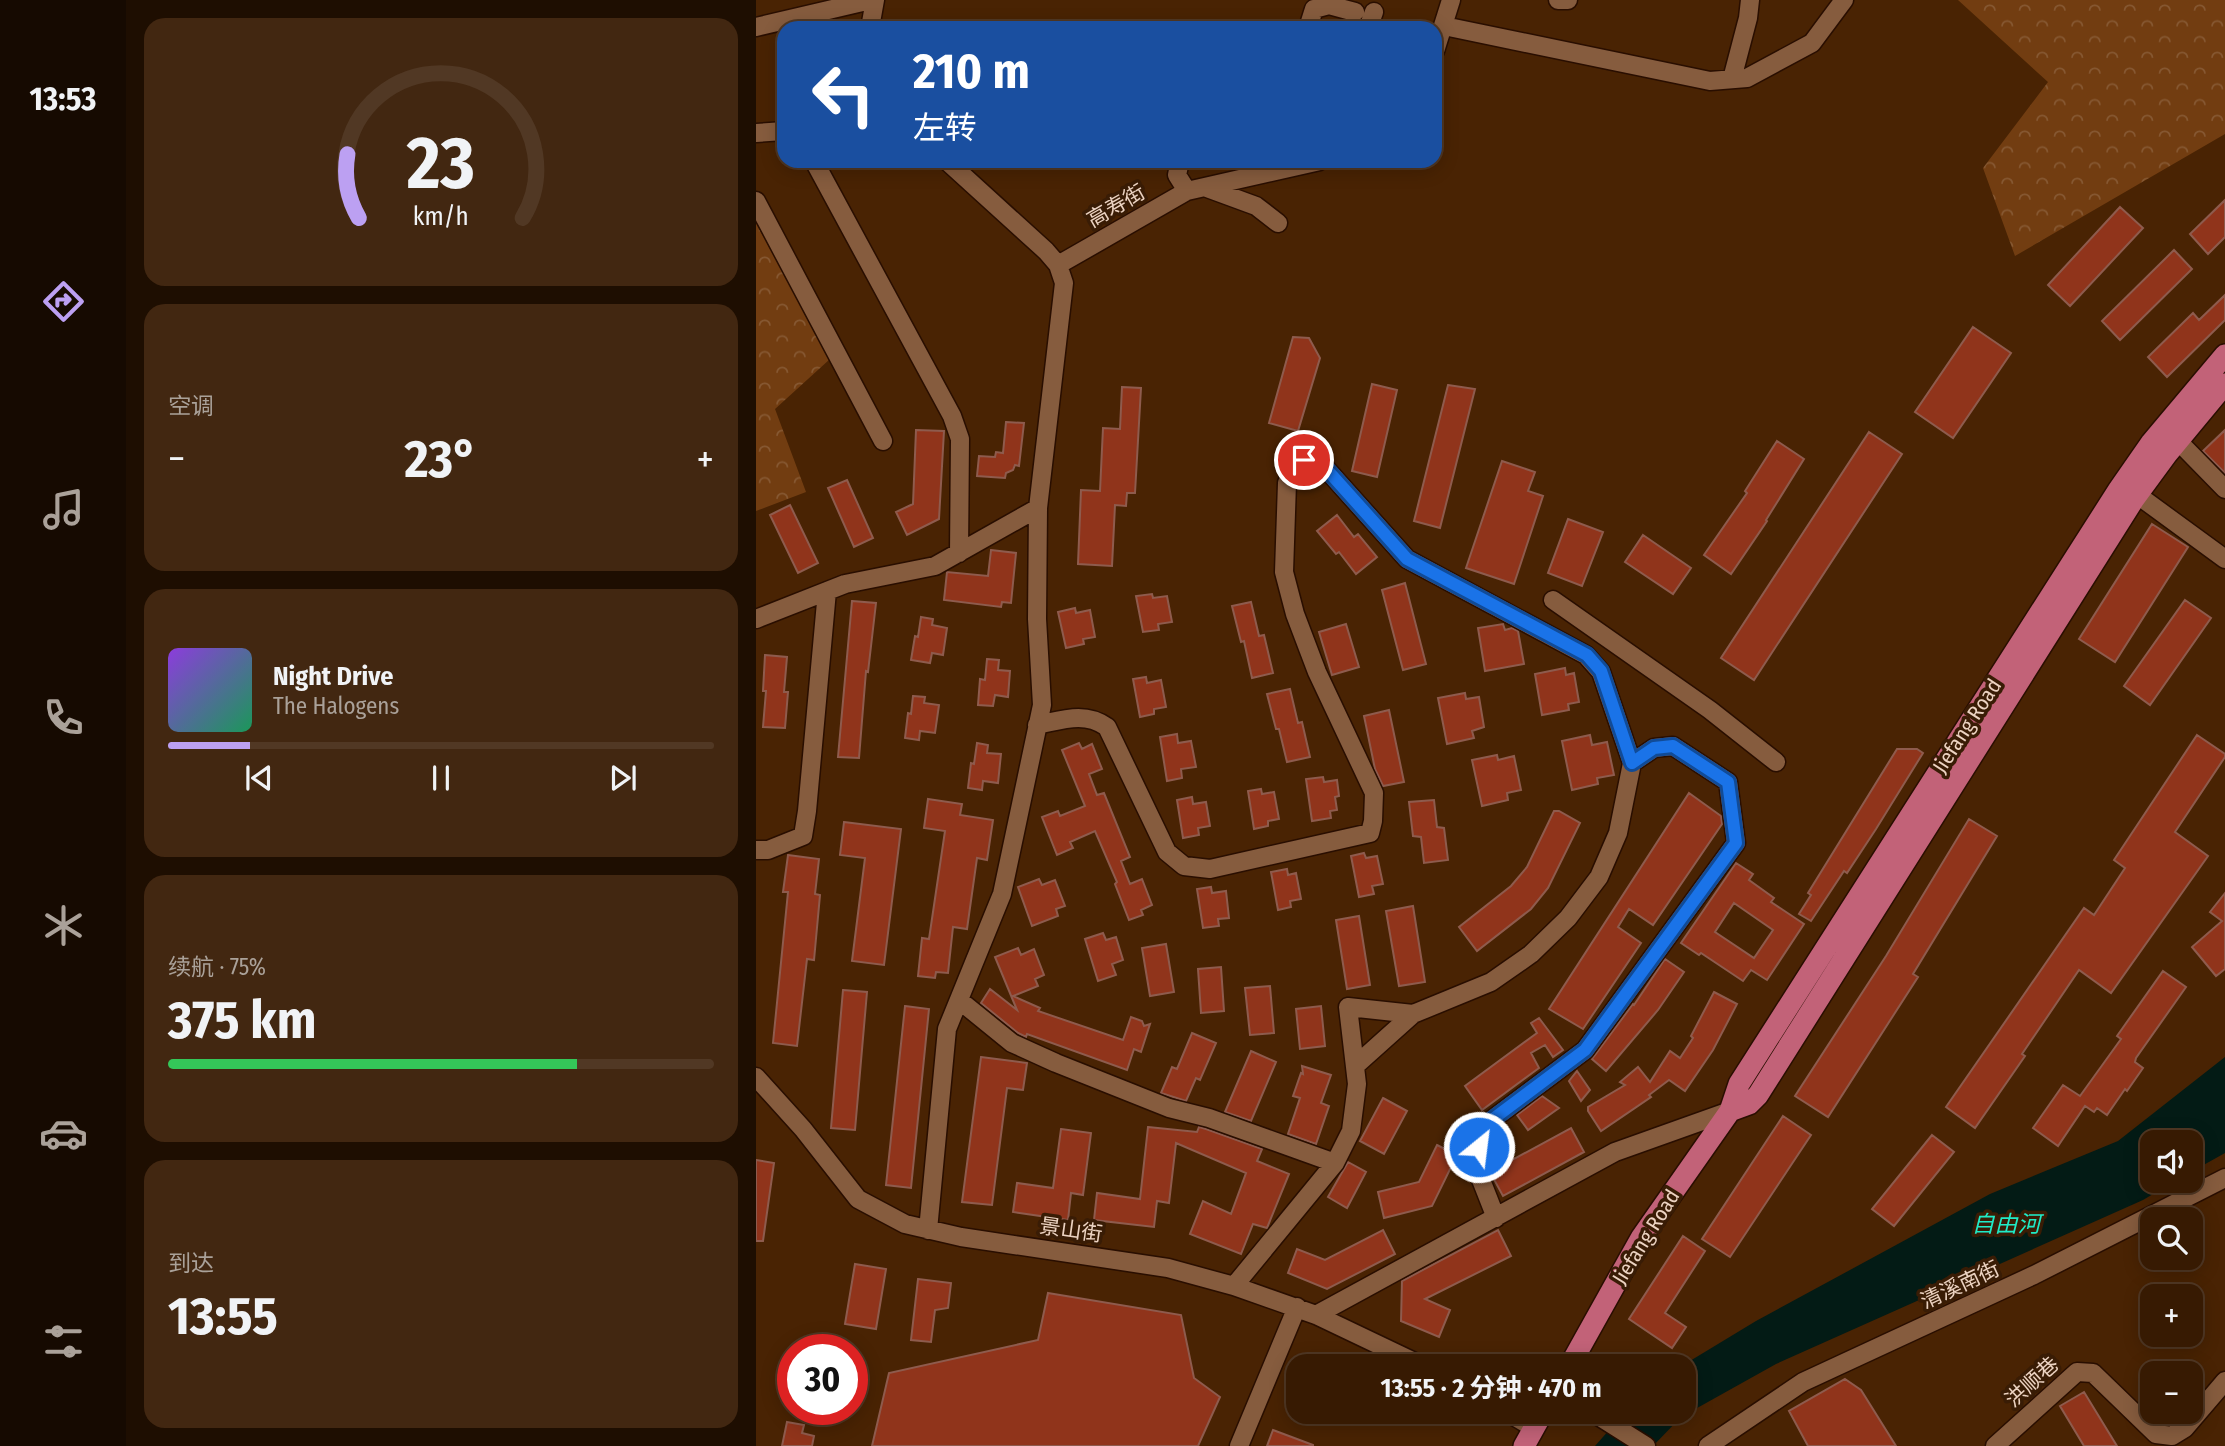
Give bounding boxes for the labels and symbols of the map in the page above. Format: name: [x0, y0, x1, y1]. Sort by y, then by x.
street label: 高寿街: [1082, 179, 1150, 233]
pin: [1274, 430, 1334, 490]
street label: Jiefang Road: [1927, 674, 2007, 778]
position arrow: [1442, 1110, 1516, 1184]
street label: Jiefang Road: [1607, 1185, 1685, 1289]
water label: 自由河: [1972, 1210, 2045, 1238]
street label: 景山街: [1038, 1213, 1104, 1247]
street label: 清溪南街: [1916, 1255, 2004, 1315]
speed limit sign: 30: [777, 1334, 868, 1425]
street label: 洪顺巷: [2000, 1351, 2064, 1413]

